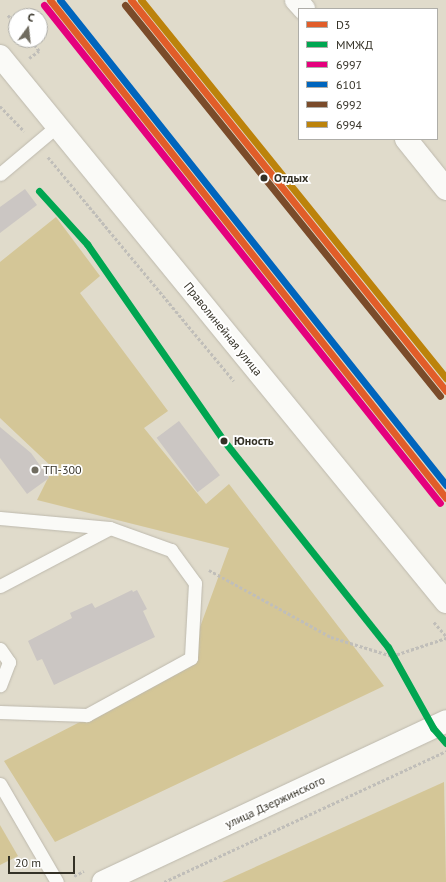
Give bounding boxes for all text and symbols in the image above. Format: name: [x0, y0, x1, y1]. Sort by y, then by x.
north arrow: [8, 8, 48, 48]
legend: [298, 8, 438, 140]
text: С: [26, 10, 36, 25]
text: D3: [336, 17, 350, 32]
text: ММЖД: [336, 37, 373, 52]
text: 6997: [336, 57, 362, 72]
text: 6101: [336, 77, 362, 92]
text: 6992: [336, 97, 362, 112]
text: 6994: [336, 117, 362, 132]
marker: Отдых: [257, 171, 271, 185]
place label: Отдых: [274, 171, 308, 185]
street label: Праволинейная улица: [181, 279, 265, 379]
marker: Юность: [217, 434, 231, 448]
place label: Юность: [234, 434, 274, 448]
place label: ТП-300: [43, 463, 82, 477]
marker: ТП-300: [30, 465, 40, 475]
street label: улица Дзержинского: [223, 773, 327, 831]
scale bar: [10, 848, 77, 874]
text: 20 m: [15, 855, 41, 870]

